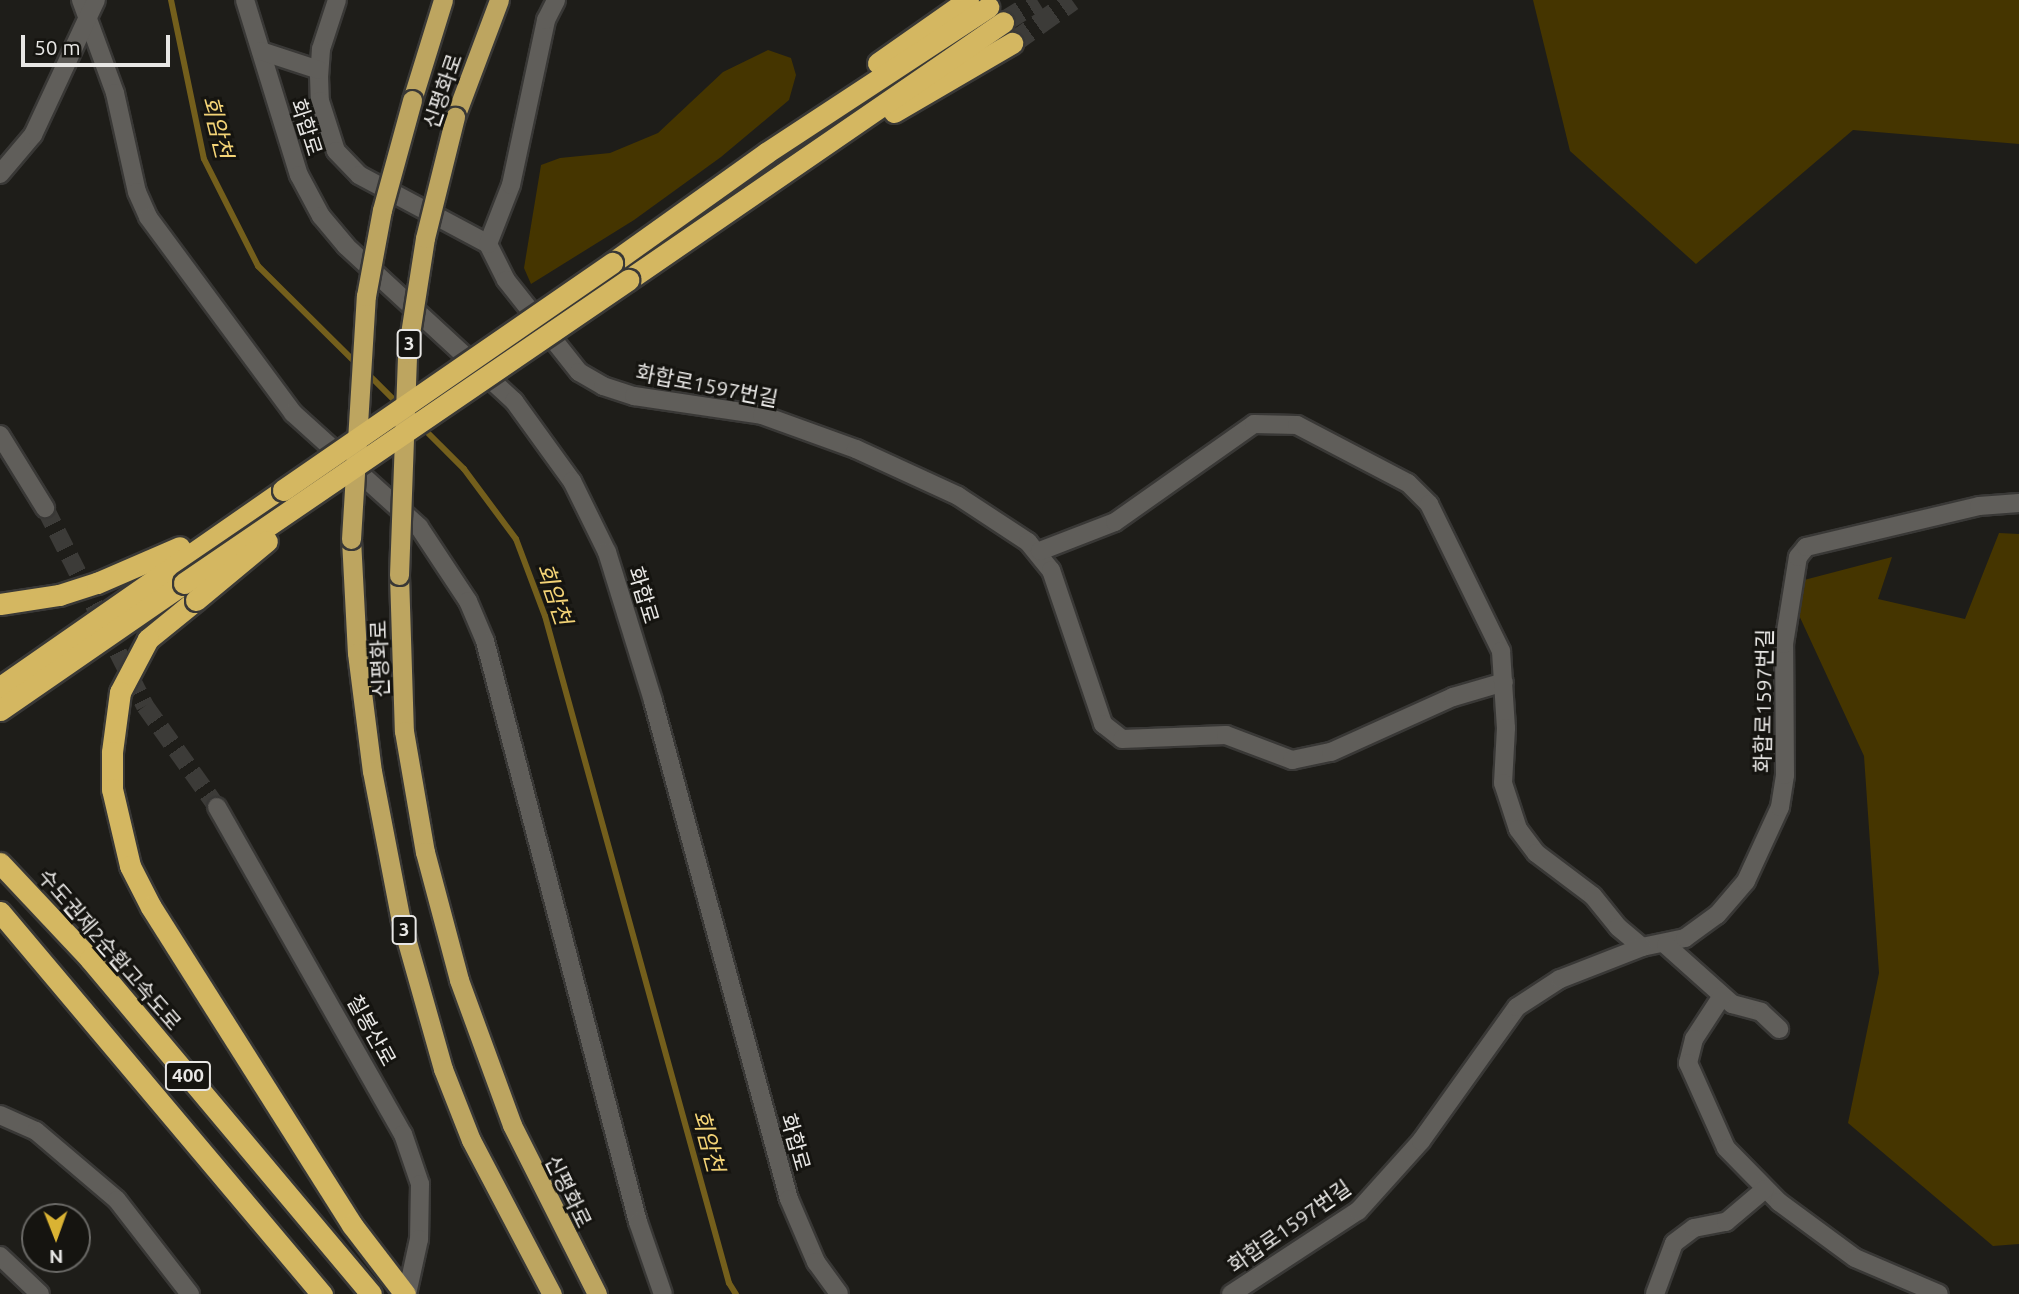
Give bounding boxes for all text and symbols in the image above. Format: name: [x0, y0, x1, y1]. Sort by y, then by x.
scale bar: [24, 21, 173, 65]
text: 50 m: [34, 35, 81, 59]
street label: 신평화로: [418, 50, 466, 132]
water label: 회암천: [196, 93, 238, 161]
street label: 화합로: [286, 96, 328, 158]
road number: 3: [395, 328, 423, 360]
street label: 화합로1597번길: [634, 359, 780, 411]
water label: 회암천: [531, 559, 577, 629]
street label: 화합로: [623, 564, 665, 626]
street label: 신평화로: [365, 620, 393, 698]
street label: 화합로1597번길: [1749, 629, 1777, 773]
street label: 수도권제2순환고속도로: [33, 863, 187, 1035]
road number: 3: [390, 914, 418, 946]
street label: 칠봉산로: [342, 990, 402, 1070]
road number: 400: [164, 1060, 212, 1092]
water label: 회암천: [686, 1107, 730, 1175]
street label: 화합로: [776, 1111, 816, 1173]
street label: 신평화로: [541, 1151, 597, 1231]
street label: 화합로1597번길: [1223, 1174, 1355, 1278]
north arrow: [21, 1203, 91, 1273]
text: N: [49, 1246, 64, 1268]

